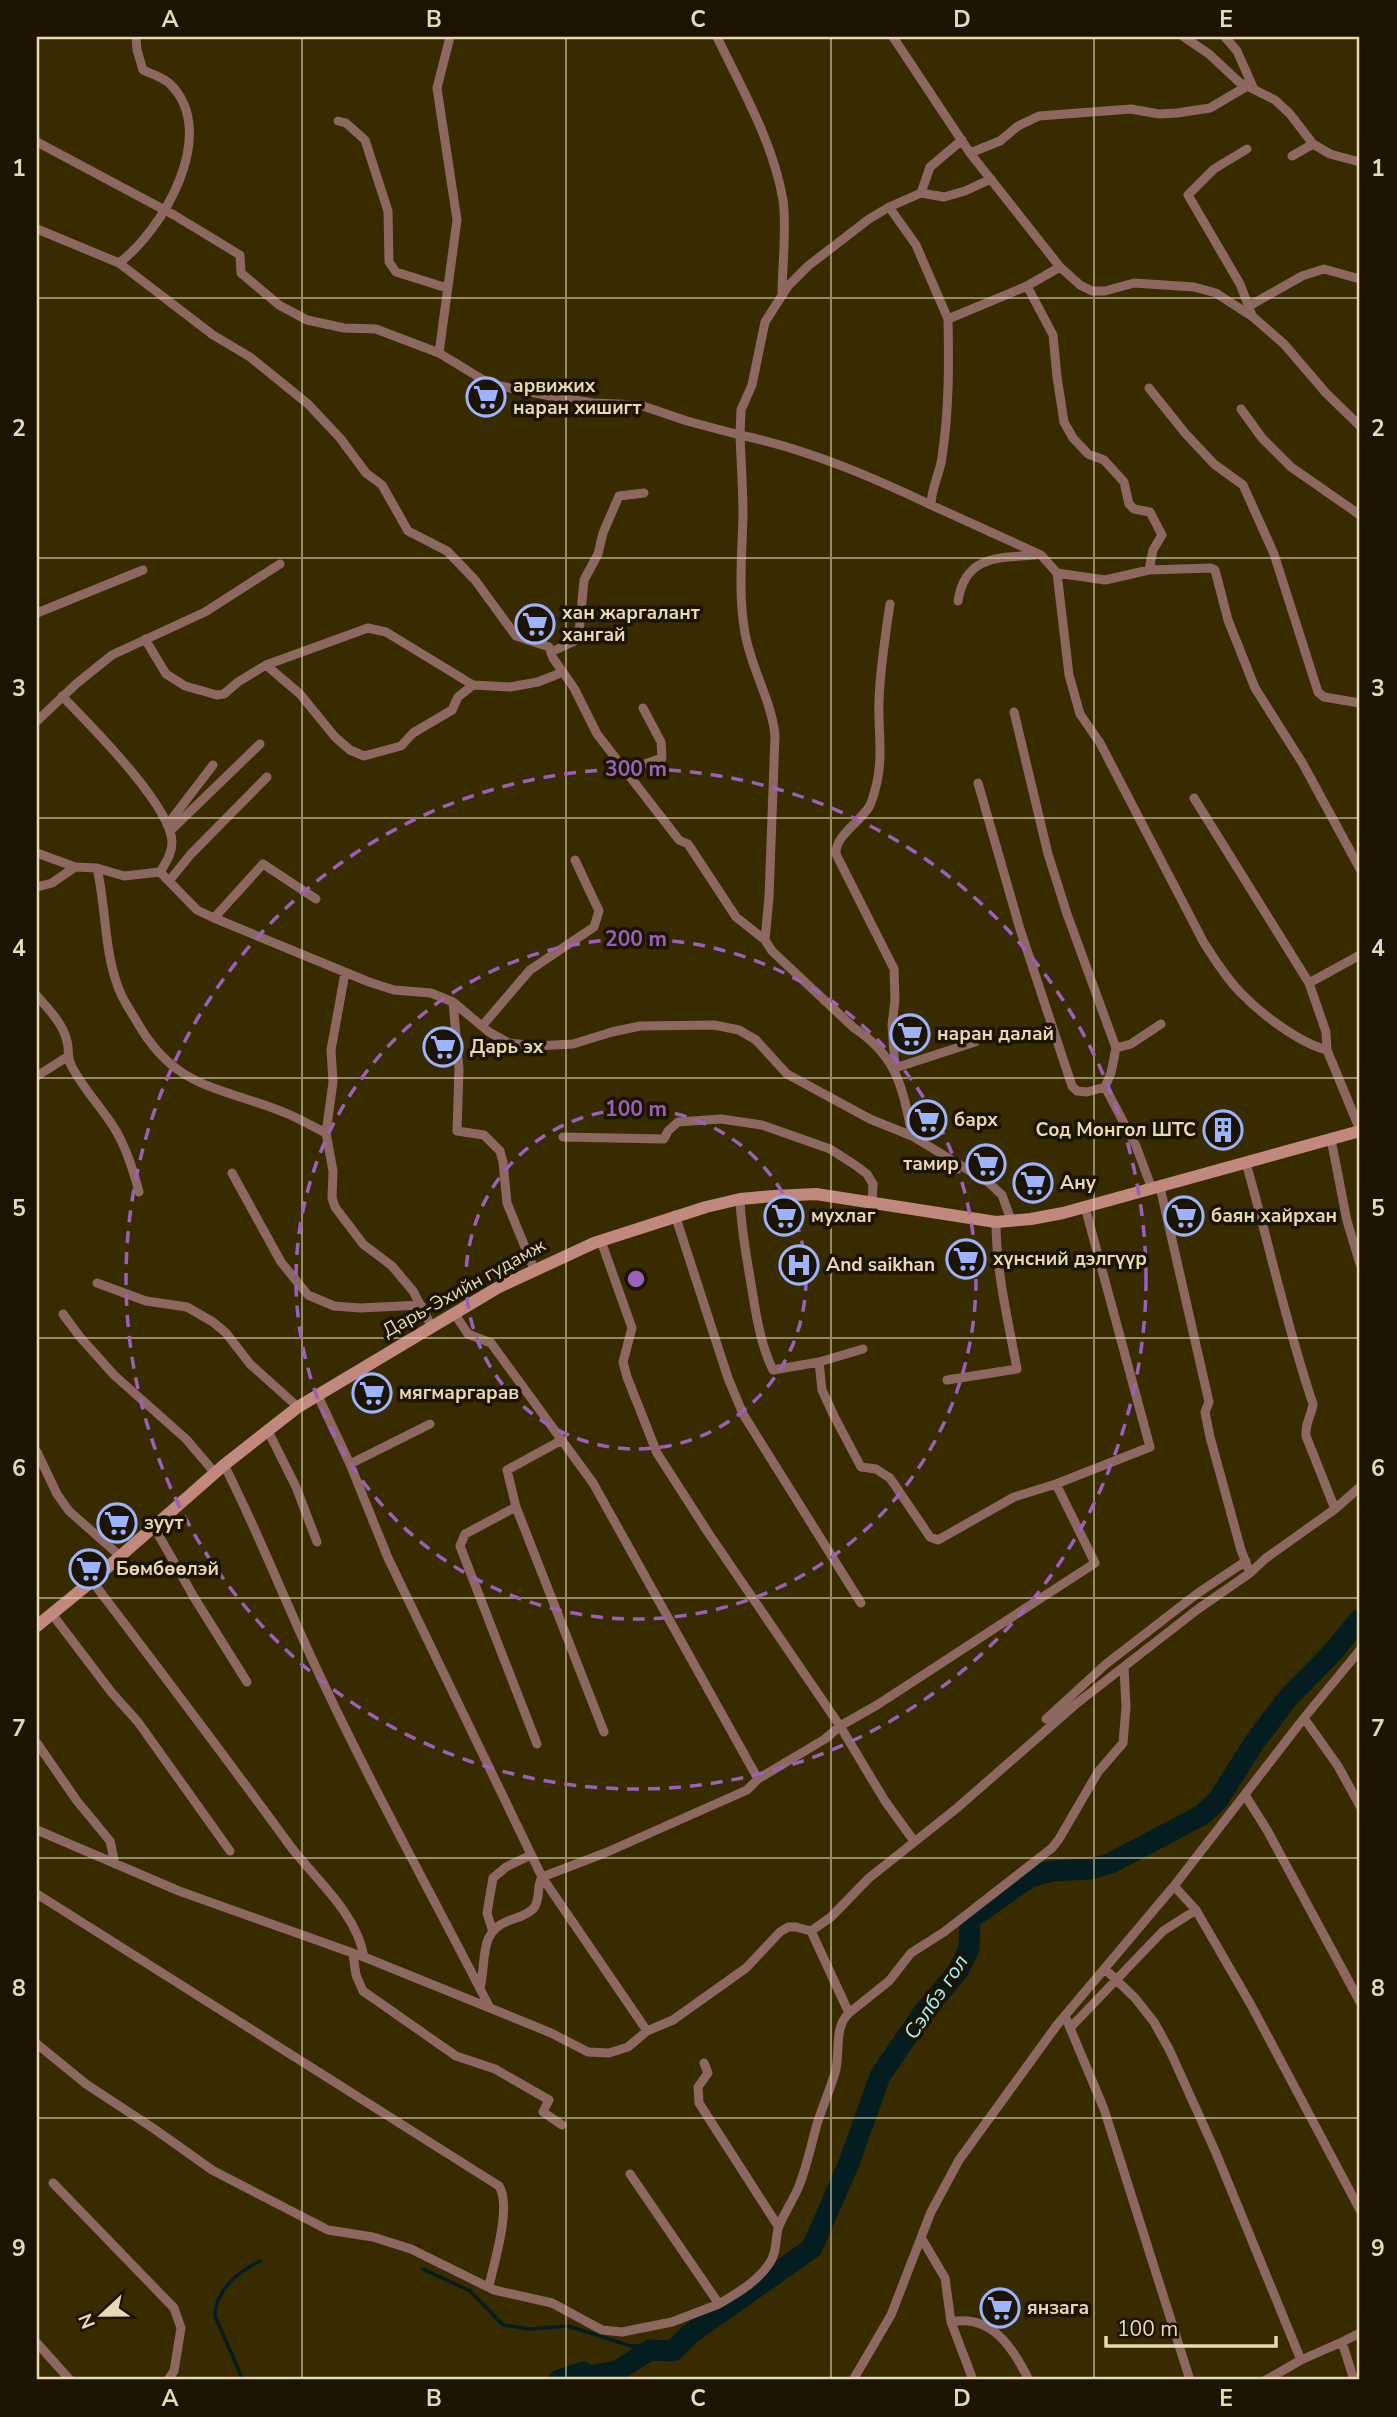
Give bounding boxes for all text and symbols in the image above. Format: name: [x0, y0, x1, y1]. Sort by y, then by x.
text: A: [161, 4, 179, 35]
text: B: [426, 4, 442, 35]
text: C: [690, 4, 706, 35]
text: D: [953, 4, 971, 35]
text: E: [1219, 4, 1233, 35]
text: 1: [12, 153, 26, 184]
text: 1: [1371, 153, 1385, 184]
place label: арвижих наран хишигт: [513, 373, 642, 421]
supermarket icon: арвижих наран хишигт: [465, 376, 507, 418]
text: 2: [12, 413, 26, 444]
text: 2: [1371, 413, 1385, 444]
place label: хан жаргалант хангай: [562, 600, 700, 648]
supermarket icon: хан жаргалант хангай: [514, 603, 556, 645]
text: 3: [12, 673, 26, 704]
text: 3: [1371, 673, 1385, 704]
text: 300 m: [605, 755, 667, 783]
text: 200 m: [605, 925, 667, 953]
text: 4: [12, 933, 26, 964]
text: 4: [1371, 933, 1385, 964]
supermarket icon: наран далай: [889, 1013, 931, 1055]
place label: наран далай: [937, 1021, 1054, 1047]
supermarket icon: Дарь эх: [422, 1026, 464, 1068]
place label: Дарь эх: [470, 1034, 544, 1060]
text: 100 m: [605, 1095, 667, 1123]
supermarket icon: барх: [906, 1099, 948, 1141]
place label: барх: [954, 1107, 998, 1133]
building icon: Сод Монгол ШТС: [1202, 1109, 1244, 1151]
place label: Сод Монгол ШТС: [1035, 1117, 1196, 1143]
supermarket icon: тамир: [965, 1143, 1007, 1185]
place label: тамир: [903, 1151, 959, 1177]
supermarket icon: Ану: [1012, 1162, 1054, 1204]
place label: Ану: [1060, 1170, 1097, 1196]
text: 5: [12, 1193, 26, 1224]
text: 5: [1371, 1193, 1385, 1224]
supermarket icon: мухлаг: [763, 1195, 805, 1237]
supermarket icon: баян хайрхан: [1163, 1195, 1205, 1237]
place label: мухлаг: [811, 1203, 876, 1229]
place label: баян хайрхан: [1211, 1203, 1337, 1229]
street label: Дарь-Эхийн гудамж: [378, 1232, 550, 1344]
supermarket icon: хүнсний дэлгүүр: [945, 1238, 987, 1280]
hospital icon: And saikhan: [778, 1244, 820, 1286]
place label: хүнсний дэлгүүр: [993, 1246, 1147, 1272]
place label: And saikhan: [826, 1252, 935, 1278]
centre of rings: [624, 1267, 648, 1291]
supermarket icon: мягмаргарав: [351, 1372, 393, 1414]
place label: мягмаргарав: [399, 1380, 519, 1406]
text: 6: [12, 1453, 26, 1484]
text: 6: [1371, 1453, 1385, 1484]
supermarket icon: зуут: [96, 1502, 138, 1544]
place label: зуут: [144, 1510, 184, 1536]
supermarket icon: Бөмбөөлэй: [68, 1548, 110, 1590]
place label: Бөмбөөлэй: [116, 1556, 219, 1582]
text: 7: [12, 1713, 26, 1744]
text: 7: [1371, 1713, 1385, 1744]
water label: Сэлбэ гол: [897, 1949, 975, 2045]
text: 8: [12, 1973, 26, 2004]
text: 8: [1371, 1973, 1385, 2004]
text: 9: [12, 2233, 26, 2264]
text: 9: [1371, 2233, 1385, 2264]
north arrow: [66, 2280, 136, 2350]
supermarket icon: янзага: [979, 2287, 1021, 2329]
place label: янзага: [1027, 2295, 1089, 2321]
scale bar: [1106, 2305, 1276, 2349]
text: N: [72, 2310, 102, 2332]
text: 100 m: [1117, 2315, 1178, 2343]
text: A: [161, 2383, 179, 2414]
text: B: [426, 2383, 442, 2414]
text: C: [690, 2383, 706, 2414]
text: D: [953, 2383, 971, 2414]
text: E: [1219, 2383, 1233, 2414]

